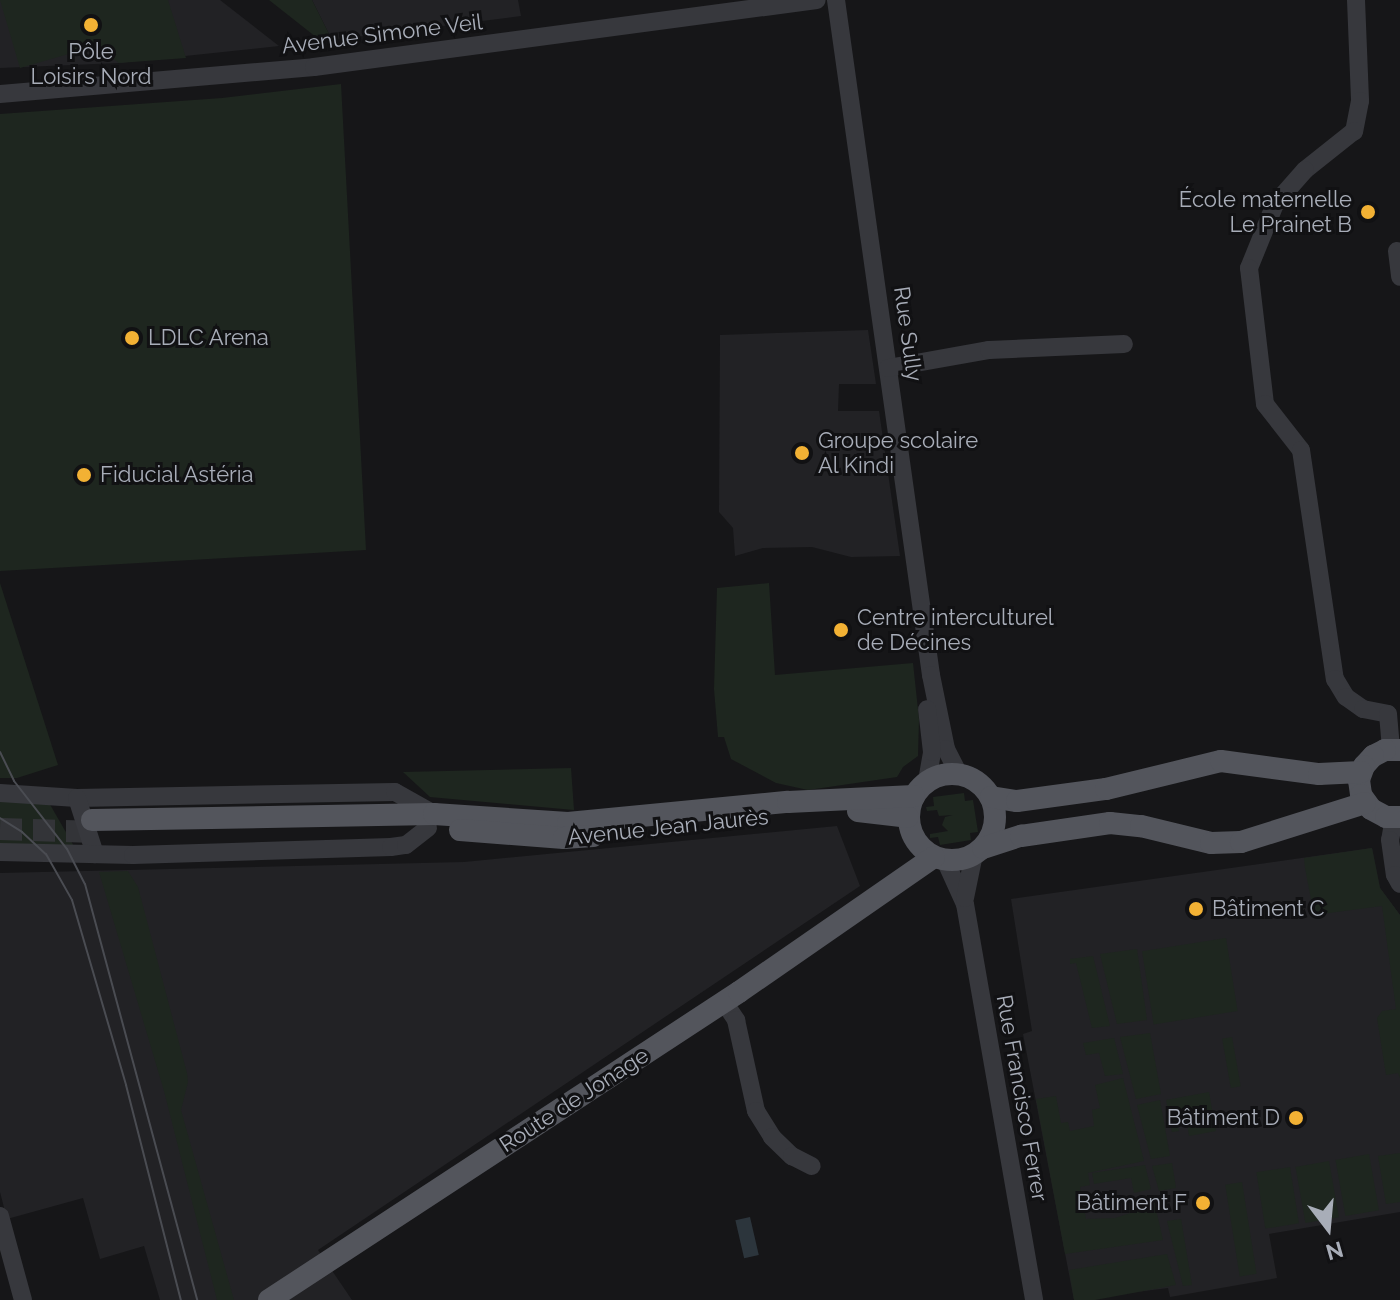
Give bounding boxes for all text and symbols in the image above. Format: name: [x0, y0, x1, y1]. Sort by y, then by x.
street label: Avenue Simone Veil: [280, 9, 484, 59]
marker: Pôle Loisirs Nord: [82, 16, 100, 34]
place label: Pôle Loisirs Nord: [31, 38, 151, 90]
place label: École maternelle Le Prainet B: [1179, 186, 1352, 238]
marker: École maternelle Le Prainet B: [1359, 203, 1377, 221]
street label: Rue Sully: [888, 285, 928, 383]
place label: LDLC Arena: [148, 325, 269, 351]
marker: LDLC Arena: [123, 329, 141, 347]
place label: Groupe scolaire Al Kindi: [818, 427, 978, 478]
marker: Groupe scolaire Al Kindi: [793, 444, 811, 462]
place label: Fiducial Astéria: [100, 462, 255, 488]
marker: Fiducial Astéria: [75, 466, 93, 484]
place label: Centre interculturel de Décines: [857, 604, 1054, 656]
marker: Centre interculturel de Décines: [832, 621, 850, 639]
street label: Avenue Jean Jaurès: [566, 803, 770, 851]
place label: Bâtiment C: [1212, 896, 1325, 922]
marker: Bâtiment C: [1187, 900, 1205, 918]
street label: Rue Francisco Ferrer: [991, 993, 1053, 1203]
street label: Route de Jonage: [494, 1042, 654, 1158]
place label: Bâtiment D: [1167, 1105, 1280, 1131]
marker: Bâtiment D: [1287, 1109, 1305, 1127]
north arrow: [1288, 1188, 1368, 1268]
place label: Bâtiment F: [1076, 1190, 1187, 1216]
marker: Bâtiment F: [1194, 1194, 1212, 1212]
text: N: [1323, 1236, 1346, 1266]

